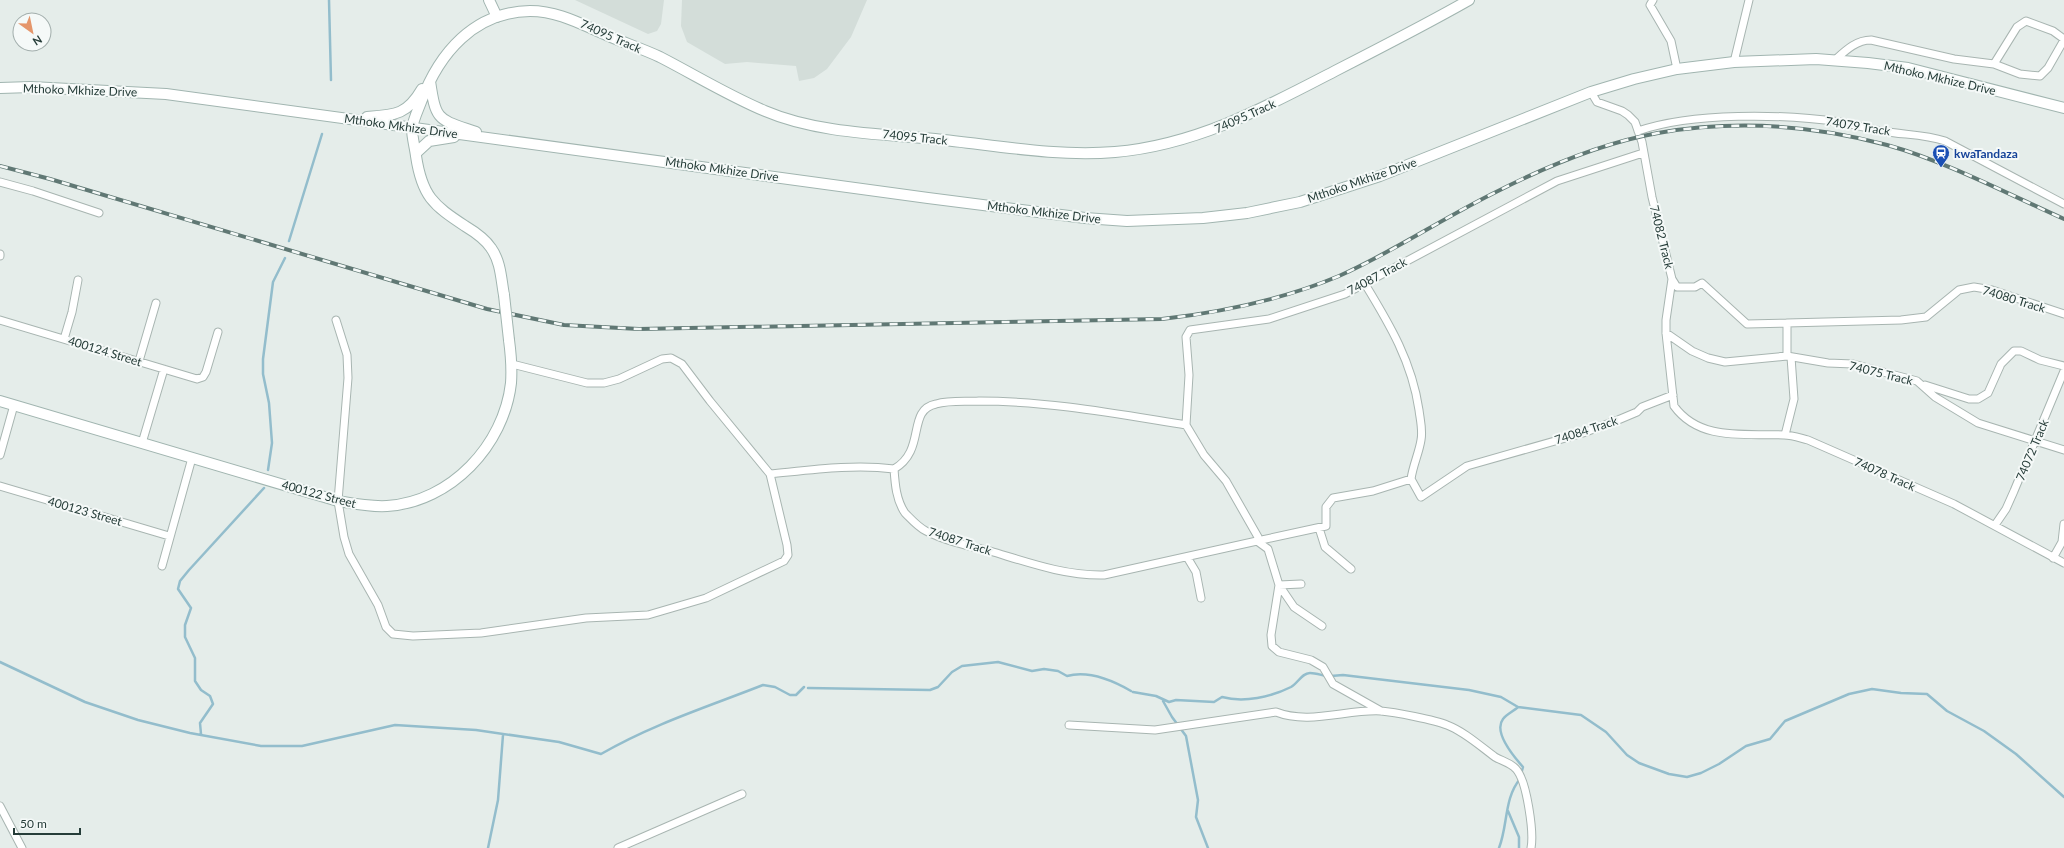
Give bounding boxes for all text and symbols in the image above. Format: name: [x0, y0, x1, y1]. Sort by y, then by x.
north arrow: [12, 12, 52, 52]
street label: 74095 Track: [578, 16, 645, 57]
text: N: [31, 33, 45, 49]
street label: Mthoko Mkhize Drive: [1883, 58, 1997, 98]
street label: Mthoko Mkhize Drive: [23, 81, 137, 99]
street label: 74095 Track: [1212, 95, 1279, 136]
street label: Mthoko Mkhize Drive: [343, 111, 459, 141]
street label: 74079 Track: [1825, 113, 1892, 139]
street label: 74095 Track: [882, 126, 949, 148]
station icon: kwaTandaza: [1931, 143, 1951, 168]
place label: kwaTandaza: [1954, 146, 2018, 161]
street label: Mthoko Mkhize Drive: [664, 154, 780, 184]
street label: Mthoko Mkhize Drive: [1305, 154, 1419, 206]
street label: Mthoko Mkhize Drive: [986, 198, 1102, 226]
street label: 74082 Track: [1647, 203, 1677, 271]
street label: 74087 Track: [1345, 254, 1410, 298]
street label: 74080 Track: [1981, 282, 2048, 316]
street label: 400124 Street: [66, 333, 144, 370]
street label: 74075 Track: [1847, 358, 1915, 388]
street label: 74084 Track: [1553, 412, 1620, 447]
street label: 74072 Track: [2012, 416, 2052, 483]
street label: 74078 Track: [1852, 454, 1919, 495]
street label: 400122 Street: [280, 477, 359, 511]
street label: 400123 Street: [46, 493, 124, 529]
street label: 74087 Track: [927, 524, 994, 559]
scale bar: [14, 810, 80, 836]
text: 50 m: [20, 816, 47, 831]

